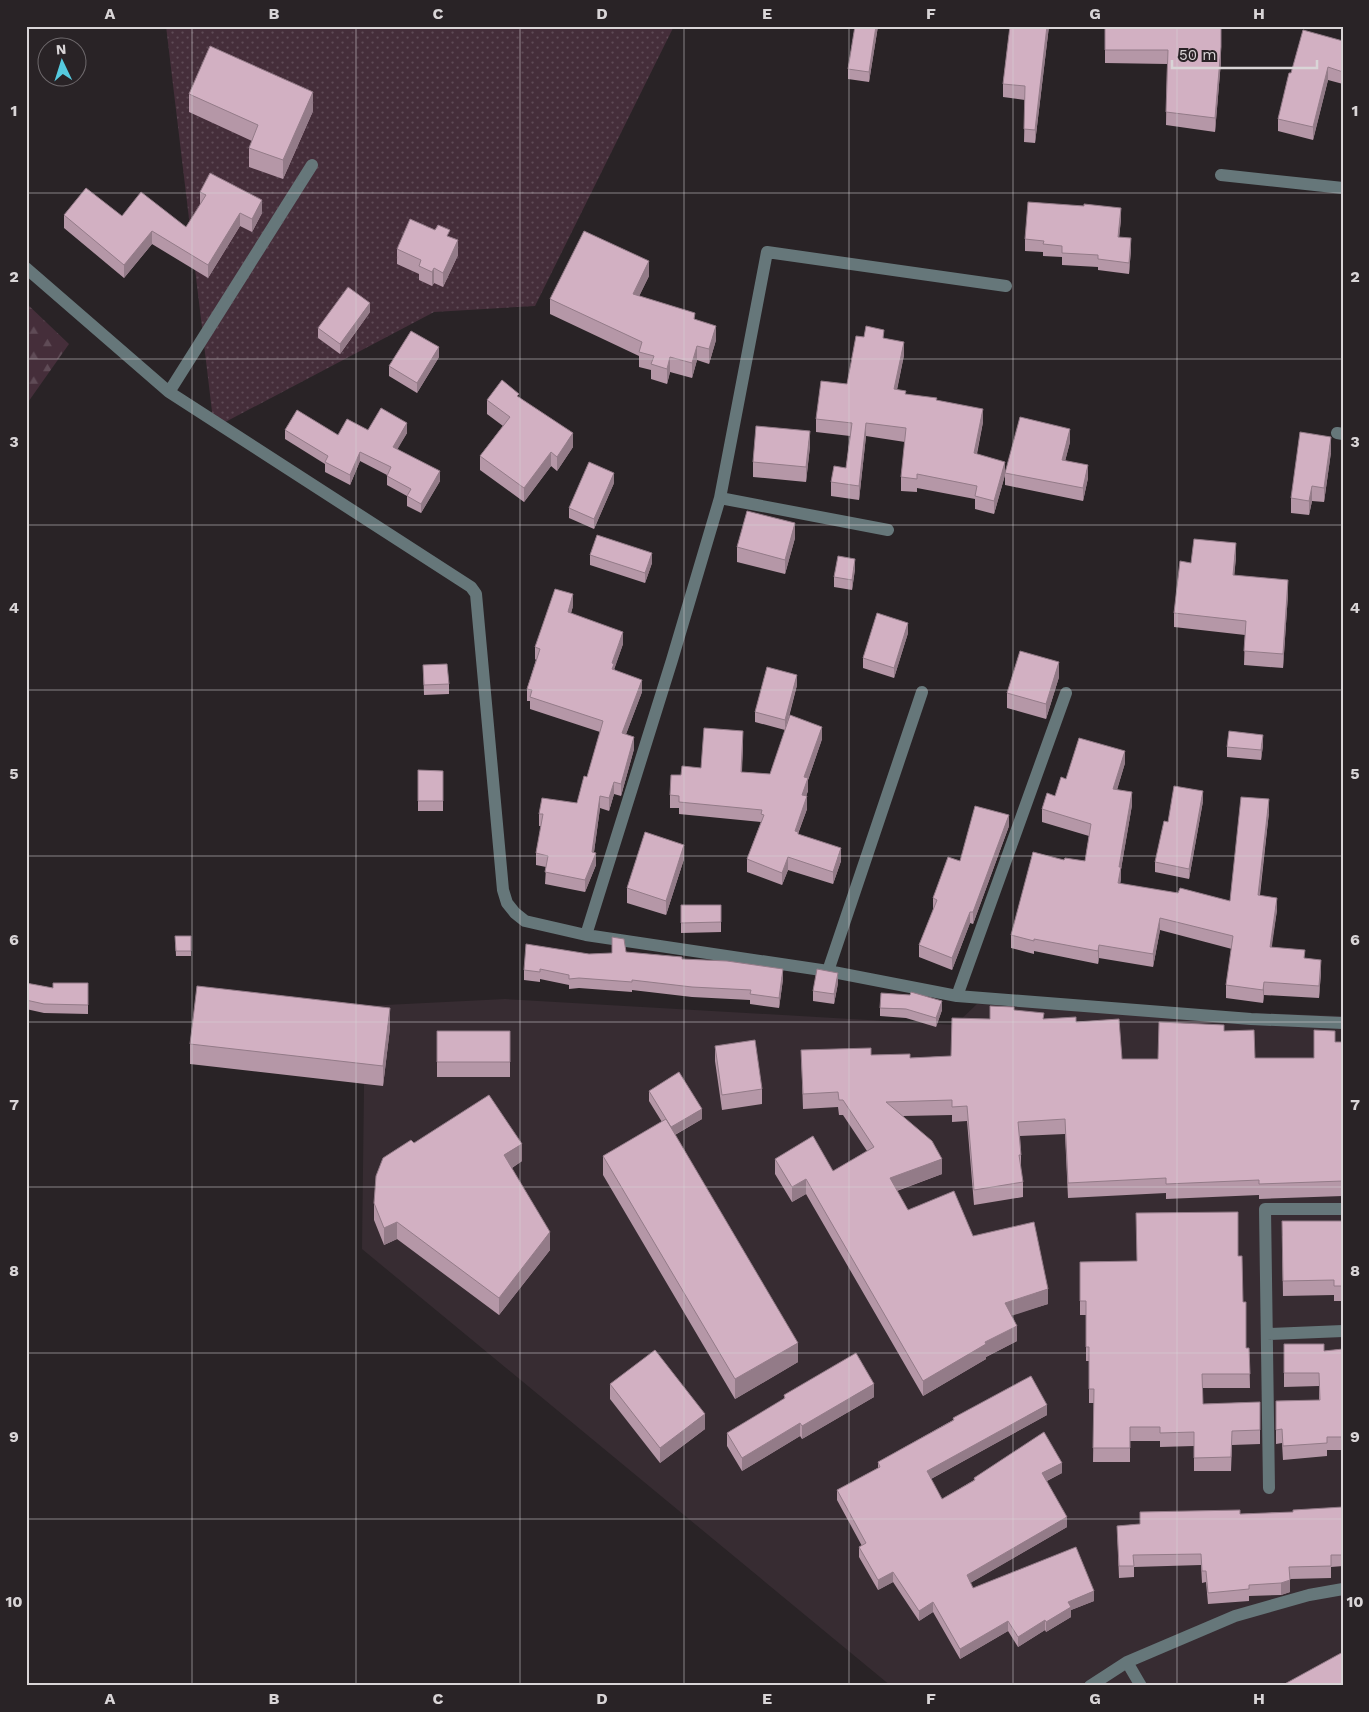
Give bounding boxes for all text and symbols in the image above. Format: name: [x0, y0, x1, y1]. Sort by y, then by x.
text: A: [105, 4, 116, 23]
text: B: [269, 4, 280, 23]
text: C: [433, 4, 444, 23]
text: D: [596, 4, 608, 23]
text: E: [762, 4, 772, 23]
text: F: [926, 4, 936, 23]
text: G: [1089, 4, 1101, 23]
text: H: [1253, 4, 1265, 23]
north arrow: [38, 38, 88, 88]
scale bar: [1172, 38, 1316, 70]
text: N: [55, 41, 67, 57]
text: 50 m: [1179, 46, 1216, 64]
text: 1: [11, 101, 17, 120]
text: 1: [1352, 101, 1358, 120]
text: 2: [9, 267, 19, 286]
text: 2: [1350, 267, 1360, 286]
text: 3: [9, 432, 19, 451]
text: 3: [1350, 432, 1360, 451]
text: 4: [9, 598, 19, 617]
text: 4: [1350, 598, 1360, 617]
text: 5: [9, 764, 19, 783]
text: 5: [1350, 764, 1360, 783]
text: 6: [9, 930, 19, 949]
text: 6: [1350, 930, 1360, 949]
text: 7: [9, 1095, 19, 1114]
text: 7: [1350, 1095, 1360, 1114]
text: 8: [9, 1261, 19, 1280]
text: 8: [1350, 1261, 1360, 1280]
text: 9: [9, 1427, 19, 1446]
text: 9: [1350, 1427, 1360, 1446]
text: 10: [5, 1592, 23, 1611]
text: 10: [1346, 1592, 1364, 1611]
text: A: [105, 1689, 116, 1708]
text: B: [269, 1689, 280, 1708]
text: C: [433, 1689, 444, 1708]
text: D: [596, 1689, 608, 1708]
text: E: [762, 1689, 772, 1708]
text: F: [926, 1689, 936, 1708]
text: G: [1089, 1689, 1101, 1708]
text: H: [1253, 1689, 1265, 1708]

